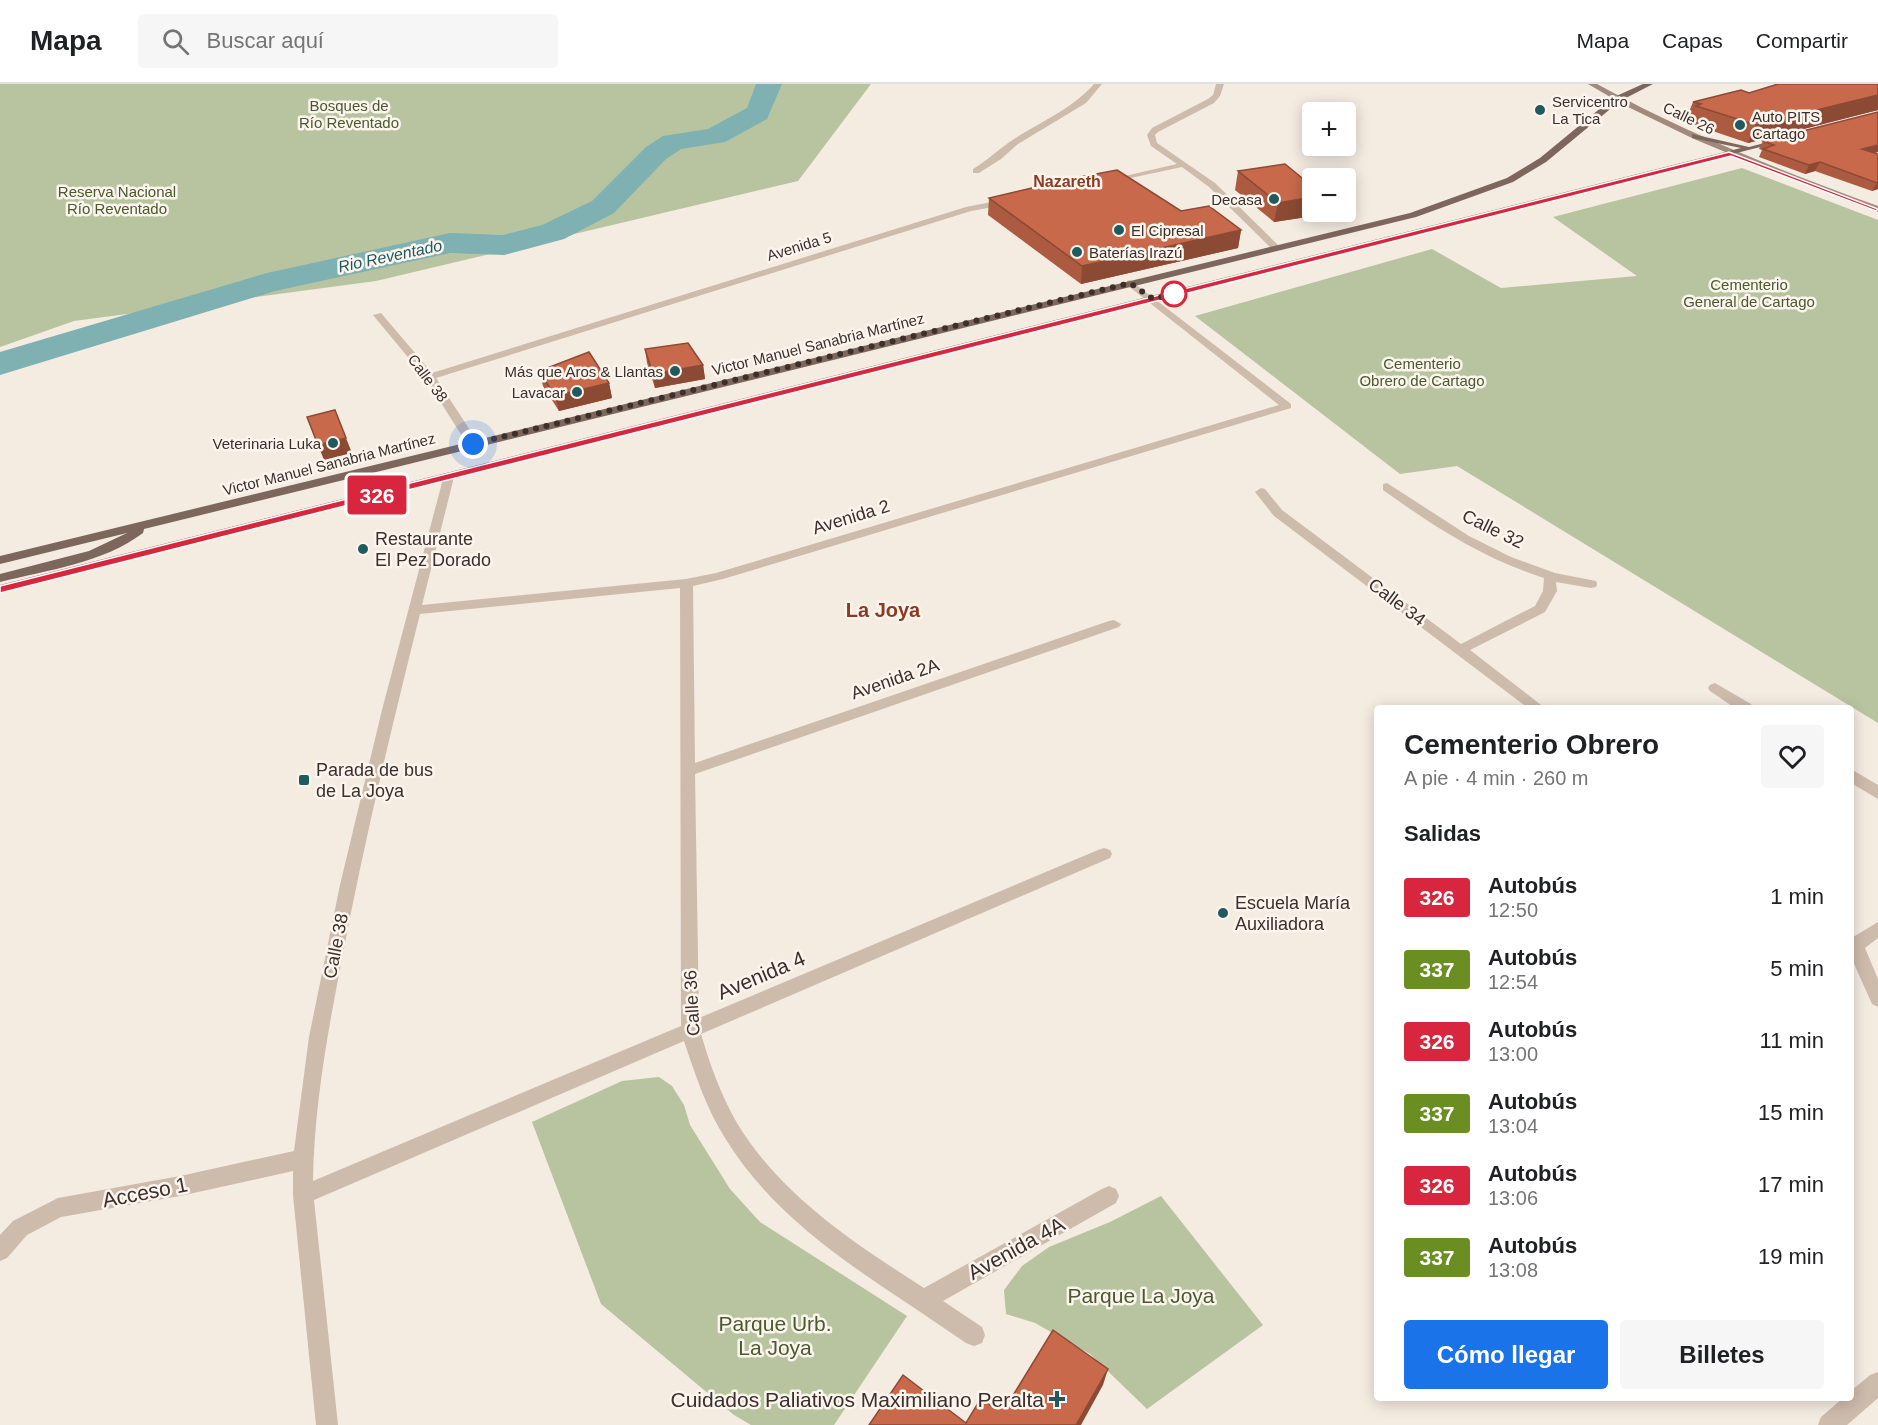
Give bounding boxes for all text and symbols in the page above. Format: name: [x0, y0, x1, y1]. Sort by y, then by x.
search box: [138, 14, 558, 68]
text: Mapa: [30, 25, 102, 56]
icon: search: [159, 25, 192, 58]
text: Buscar aquí: [207, 28, 324, 53]
text: Mapa: [1577, 29, 1629, 52]
text: Capas: [1662, 29, 1723, 52]
text: Compartir: [1756, 29, 1848, 52]
place label: Servicentro La Tica: [1552, 93, 1628, 127]
park label: Bosques de Río Reventado: [299, 97, 399, 131]
street label: Calle 26: [1661, 98, 1717, 138]
map controls: [1302, 102, 1356, 222]
button: +: [1302, 102, 1356, 156]
marker: Servicentro La Tica: [1533, 103, 1547, 117]
place label: Auto PITS Cartago: [1752, 108, 1820, 142]
marker: Auto PITS Cartago: [1733, 118, 1747, 132]
button: −: [1302, 168, 1356, 222]
district label: Nazareth: [1033, 173, 1101, 190]
park label: Reserva Nacional Río Reventado: [58, 183, 176, 217]
place label: Decasa: [1211, 191, 1263, 208]
marker: Decasa: [1267, 192, 1281, 206]
place label: El Cipresal: [1131, 222, 1204, 239]
marker: El Cipresal: [1112, 223, 1126, 237]
street label: Avenida 5: [765, 228, 833, 264]
water label: Rio Reventado: [336, 237, 444, 275]
place label: Baterías Irazú: [1089, 244, 1182, 261]
marker: Baterías Irazú: [1070, 245, 1084, 259]
park label: Cementerio General de Cartago: [1683, 276, 1815, 310]
unlabelled marker: [1161, 281, 1187, 307]
street label: Victor Manuel Sanabria Martínez: [710, 309, 926, 379]
street label: Calle 38: [405, 351, 451, 405]
park label: Cementerio Obrero de Cartago: [1359, 355, 1485, 389]
place label: Más que Aros & Llantas: [505, 363, 663, 380]
marker: Más que Aros & Llantas: [668, 364, 682, 378]
place label: Lavacar: [512, 384, 565, 401]
marker: Lavacar: [570, 385, 584, 399]
street label: Victor Manuel Sanabria Martínez: [221, 429, 437, 499]
your location: [458, 429, 488, 459]
place label: Veterinaria Luka: [213, 435, 322, 452]
marker: Veterinaria Luka: [326, 436, 340, 450]
line badge: 326: [342, 476, 412, 514]
text: 326: [359, 484, 395, 507]
street label: Avenida 2: [810, 496, 892, 538]
street label: Calle 32: [1459, 506, 1527, 552]
place label: Restaurante El Pez Dorado: [375, 529, 491, 570]
marker: Restaurante El Pez Dorado: [356, 542, 370, 556]
street label: Calle 34: [1365, 574, 1429, 630]
district label: La Joya: [846, 599, 921, 621]
street label: Avenida 2A: [848, 655, 942, 703]
button: heart: [1761, 725, 1824, 788]
text: Cementerio Obrero: [1404, 729, 1659, 760]
place label: Parada de bus de La Joya: [316, 760, 433, 801]
text: A pie · 4 min · 260 m: [1404, 767, 1589, 789]
marker: Parada de bus de La Joya: [297, 773, 311, 787]
text: Salidas: [1404, 821, 1481, 846]
text: Autobús: [1488, 873, 1577, 898]
text: 1 min: [1770, 884, 1824, 909]
text: 326: [1419, 886, 1455, 909]
place label: Escuela María Auxiliadora: [1235, 893, 1351, 934]
text: 12:50: [1488, 899, 1538, 921]
marker: Escuela María Auxiliadora: [1216, 906, 1230, 920]
street label: Calle 38: [320, 912, 352, 980]
text: Autobús: [1488, 945, 1577, 970]
street label: Avenida 4: [714, 946, 809, 1004]
text: 5 min: [1770, 956, 1824, 981]
text: 337: [1419, 958, 1455, 981]
street label: Calle 36: [680, 969, 704, 1037]
text: 12:54: [1488, 971, 1538, 993]
text: Autobús: [1488, 1017, 1577, 1042]
text: 11 min: [1760, 1028, 1824, 1053]
text: 326: [1419, 1030, 1455, 1053]
text: 13:00: [1488, 1043, 1538, 1065]
text: Autobús: [1488, 1089, 1577, 1114]
text: 15 min: [1758, 1100, 1824, 1125]
text: 337: [1419, 1102, 1455, 1125]
text: 13:04: [1488, 1115, 1538, 1137]
text: Autobús: [1488, 1161, 1577, 1186]
street label: Acceso 1: [100, 1172, 190, 1212]
text: 17 min: [1758, 1172, 1824, 1197]
text: 326: [1419, 1174, 1455, 1197]
text: 13:06: [1488, 1187, 1538, 1209]
street label: Avenida 4A: [964, 1212, 1068, 1284]
text: Autobús: [1488, 1233, 1577, 1258]
text: 19 min: [1758, 1244, 1824, 1269]
text: 337: [1419, 1246, 1455, 1269]
text: 13:08: [1488, 1259, 1538, 1281]
park label: Parque La Joya: [1067, 1284, 1215, 1307]
park label: Parque Urb. La Joya: [718, 1312, 832, 1359]
button: Cómo llegar: [1404, 1320, 1608, 1389]
button: Billetes: [1620, 1320, 1824, 1389]
place label: Cuidados Paliativos Maximiliano Peralta: [670, 1388, 1044, 1411]
marker: Cuidados Paliativos Maximiliano Peralta: [1048, 1390, 1066, 1408]

